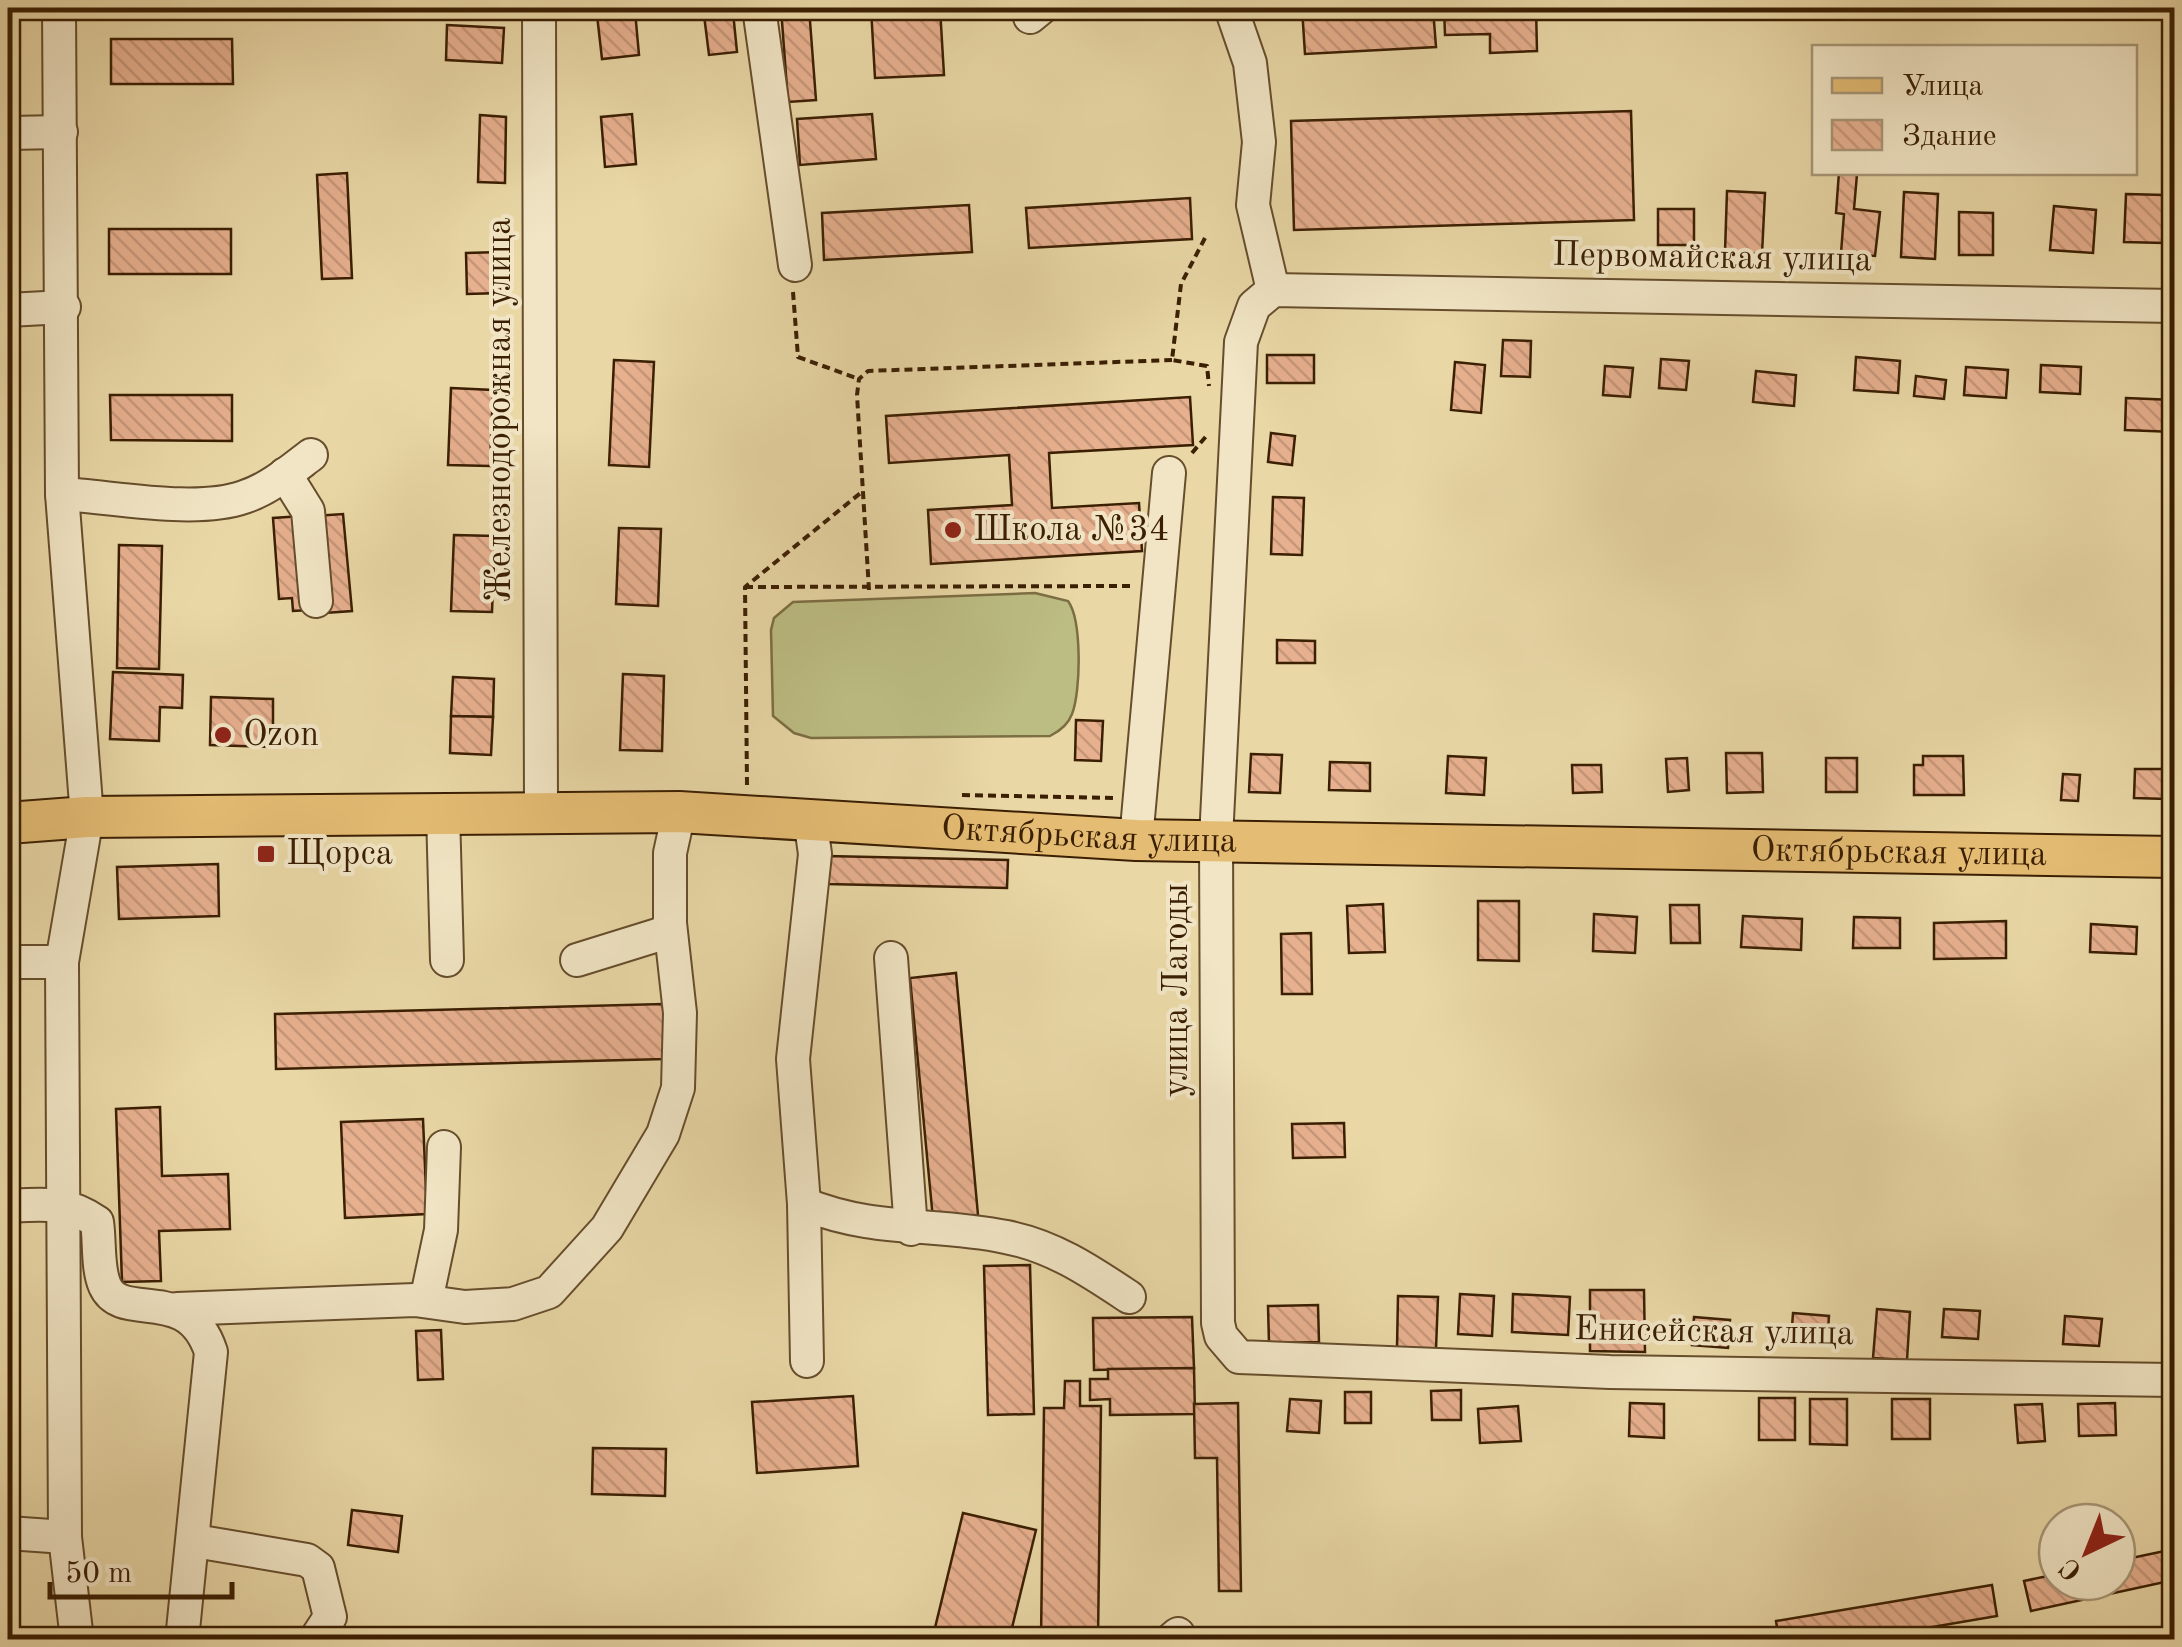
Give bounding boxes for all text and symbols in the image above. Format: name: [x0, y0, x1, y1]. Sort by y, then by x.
legend: [1812, 45, 2137, 175]
text: Улица: [1902, 72, 1984, 102]
text: Здание: [1902, 122, 1997, 152]
street label: Железнодорожная улица: [483, 217, 518, 603]
street label: Первомайская улица: [1552, 238, 1872, 278]
place label: Школа №34: [973, 513, 1169, 548]
marker: Школа №34: [942, 519, 964, 541]
place label: Ozon: [243, 718, 319, 753]
marker: Ozon: [212, 724, 234, 746]
street label: Октябрьская улица: [940, 811, 1237, 859]
street label: Октябрьская улица: [1750, 833, 2047, 872]
place label: Щорса: [286, 837, 393, 872]
marker: Щорса: [255, 843, 277, 865]
street label: улица Лагоды: [1160, 883, 1195, 1097]
street label: Енисейская улица: [1574, 1312, 1854, 1352]
north arrow: [2037, 1502, 2137, 1602]
scale bar: [50, 1537, 232, 1599]
text: С: [2055, 1552, 2088, 1585]
text: 50 m: [65, 1559, 132, 1589]

